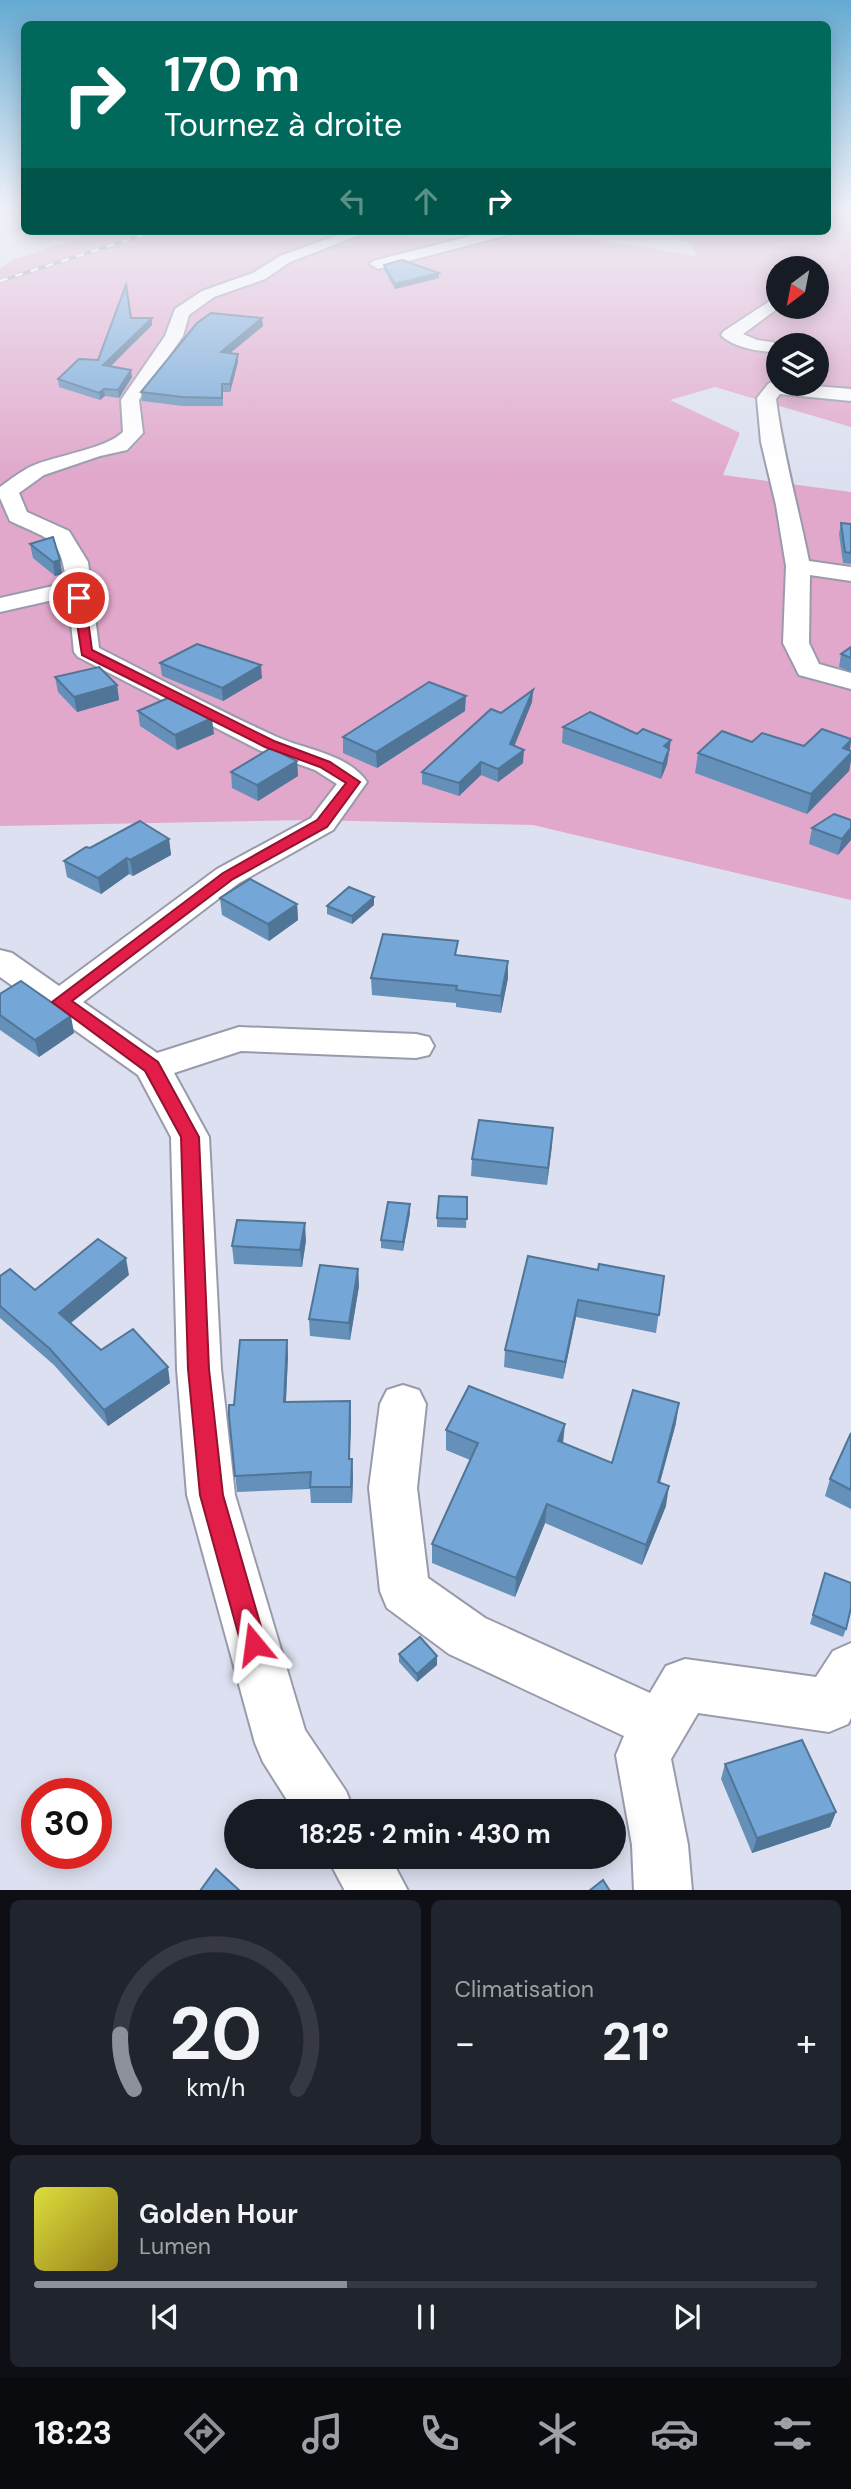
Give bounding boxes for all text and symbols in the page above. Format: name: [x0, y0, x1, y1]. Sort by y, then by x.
text: 170 m: [164, 42, 300, 106]
icon: right: [49, 49, 140, 140]
text: Tournez à droite: [164, 104, 402, 146]
icon: left: [334, 182, 372, 220]
icon: ahead: [407, 182, 445, 220]
icon: right: [480, 182, 518, 220]
north arrow: [766, 256, 830, 318]
map controls: [766, 256, 829, 396]
button: layers: [766, 333, 829, 396]
pin: [49, 568, 109, 628]
icon: arrive: [60, 579, 98, 617]
position arrow: [217, 1607, 291, 1681]
speed limit sign: 30: [21, 1778, 112, 1869]
text: 18:25 · 2 min · 430 m: [299, 1817, 551, 1851]
text: Climatisation: [455, 1974, 594, 2004]
text: 20: [169, 1987, 262, 2082]
text: 21°: [602, 2008, 670, 2076]
text: −: [455, 2018, 475, 2068]
text: +: [796, 2018, 817, 2068]
text: km/h: [186, 2070, 245, 2103]
text: Golden Hour: [139, 2197, 298, 2231]
text: Lumen: [139, 2231, 211, 2261]
icon: previous: [146, 2298, 184, 2336]
icon: pause: [407, 2298, 445, 2336]
icon: next: [668, 2298, 706, 2336]
icon: directions: [180, 2409, 229, 2458]
icon: music: [298, 2409, 347, 2458]
icon: phone: [415, 2409, 464, 2458]
icon: climate: [533, 2409, 582, 2458]
icon: car: [650, 2409, 699, 2458]
icon: filters: [768, 2409, 817, 2458]
text: 18:23: [34, 2412, 112, 2454]

